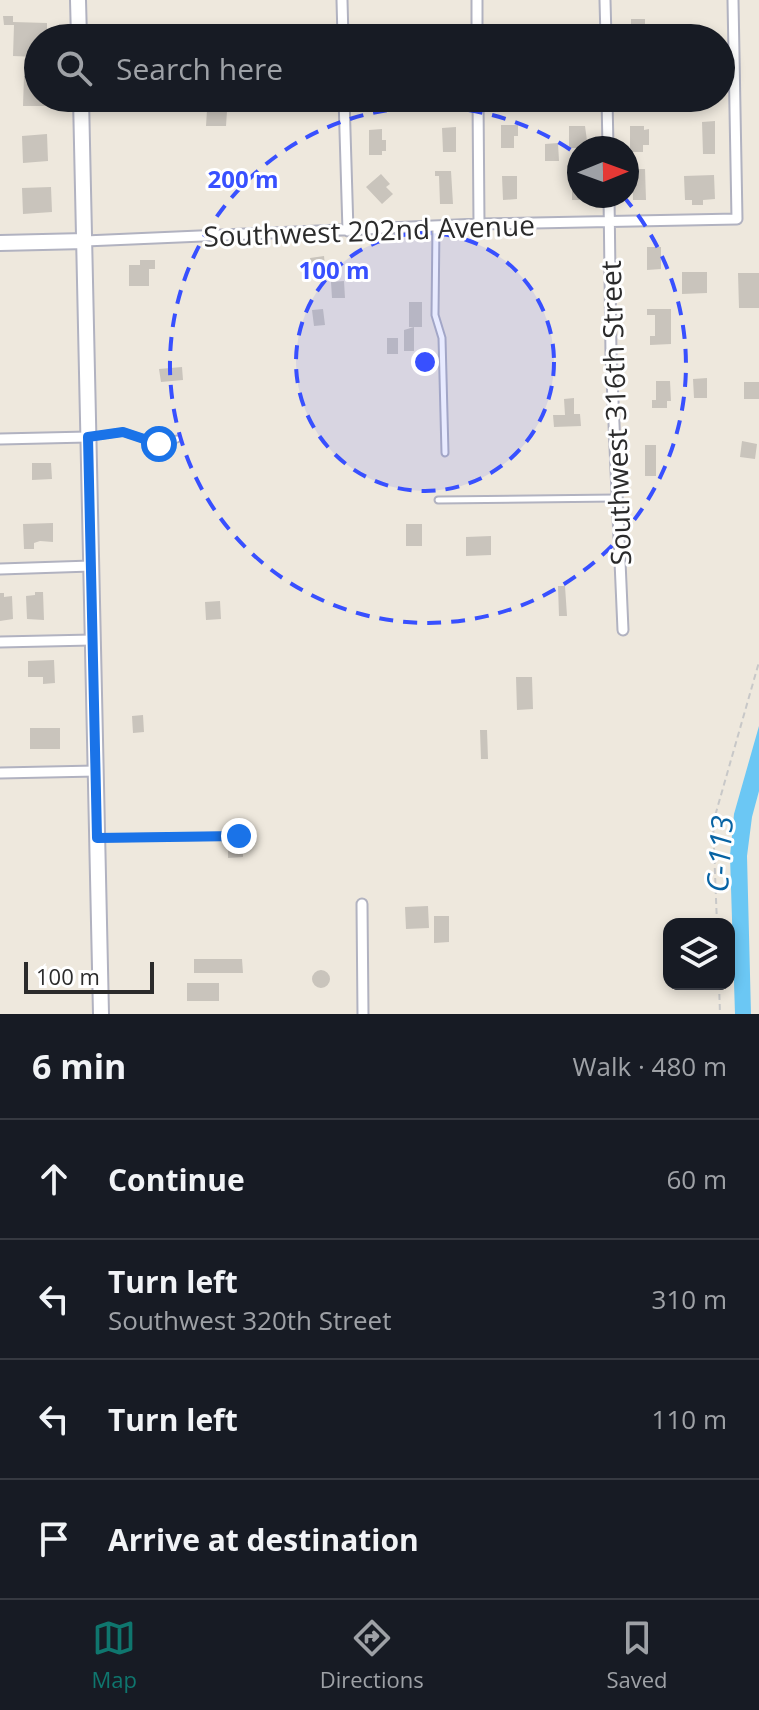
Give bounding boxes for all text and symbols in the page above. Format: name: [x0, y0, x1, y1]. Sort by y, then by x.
search box: [24, 24, 735, 112]
icon: search: [52, 46, 96, 90]
text: Search here: [116, 48, 283, 89]
north arrow: [567, 136, 639, 208]
text: 200 m: [208, 162, 278, 195]
street label: Southwest 202nd Avenue: [203, 205, 535, 255]
text: 100 m: [299, 253, 369, 286]
street label: Southwest 316th Street: [591, 260, 639, 566]
centre of rings: [411, 348, 439, 376]
route start: [141, 426, 177, 462]
water label: C-113: [696, 814, 742, 894]
route end: [221, 818, 257, 854]
map controls: [663, 918, 735, 990]
button: layers: [663, 918, 735, 990]
scale bar: [24, 958, 154, 994]
text: 100 m: [36, 961, 100, 991]
text: 6 min: [32, 1043, 126, 1089]
text: Walk · 480 m: [573, 1048, 727, 1084]
icon: ahead: [32, 1157, 76, 1201]
text: Continue: [108, 1159, 245, 1200]
text: 60 m: [666, 1161, 727, 1197]
text: Turn left: [108, 1261, 238, 1302]
icon: left: [32, 1277, 76, 1321]
text: 310 m: [652, 1281, 727, 1317]
text: Southwest 320th Street: [108, 1302, 391, 1338]
icon: left: [32, 1397, 76, 1441]
text: Turn left: [108, 1399, 238, 1440]
text: 110 m: [652, 1401, 727, 1437]
icon: arrive: [32, 1517, 76, 1561]
text: Arrive at destination: [108, 1519, 419, 1560]
tab: Map: [91, 1616, 137, 1694]
tab: Directions: [320, 1616, 424, 1694]
tab: Saved: [606, 1616, 668, 1694]

